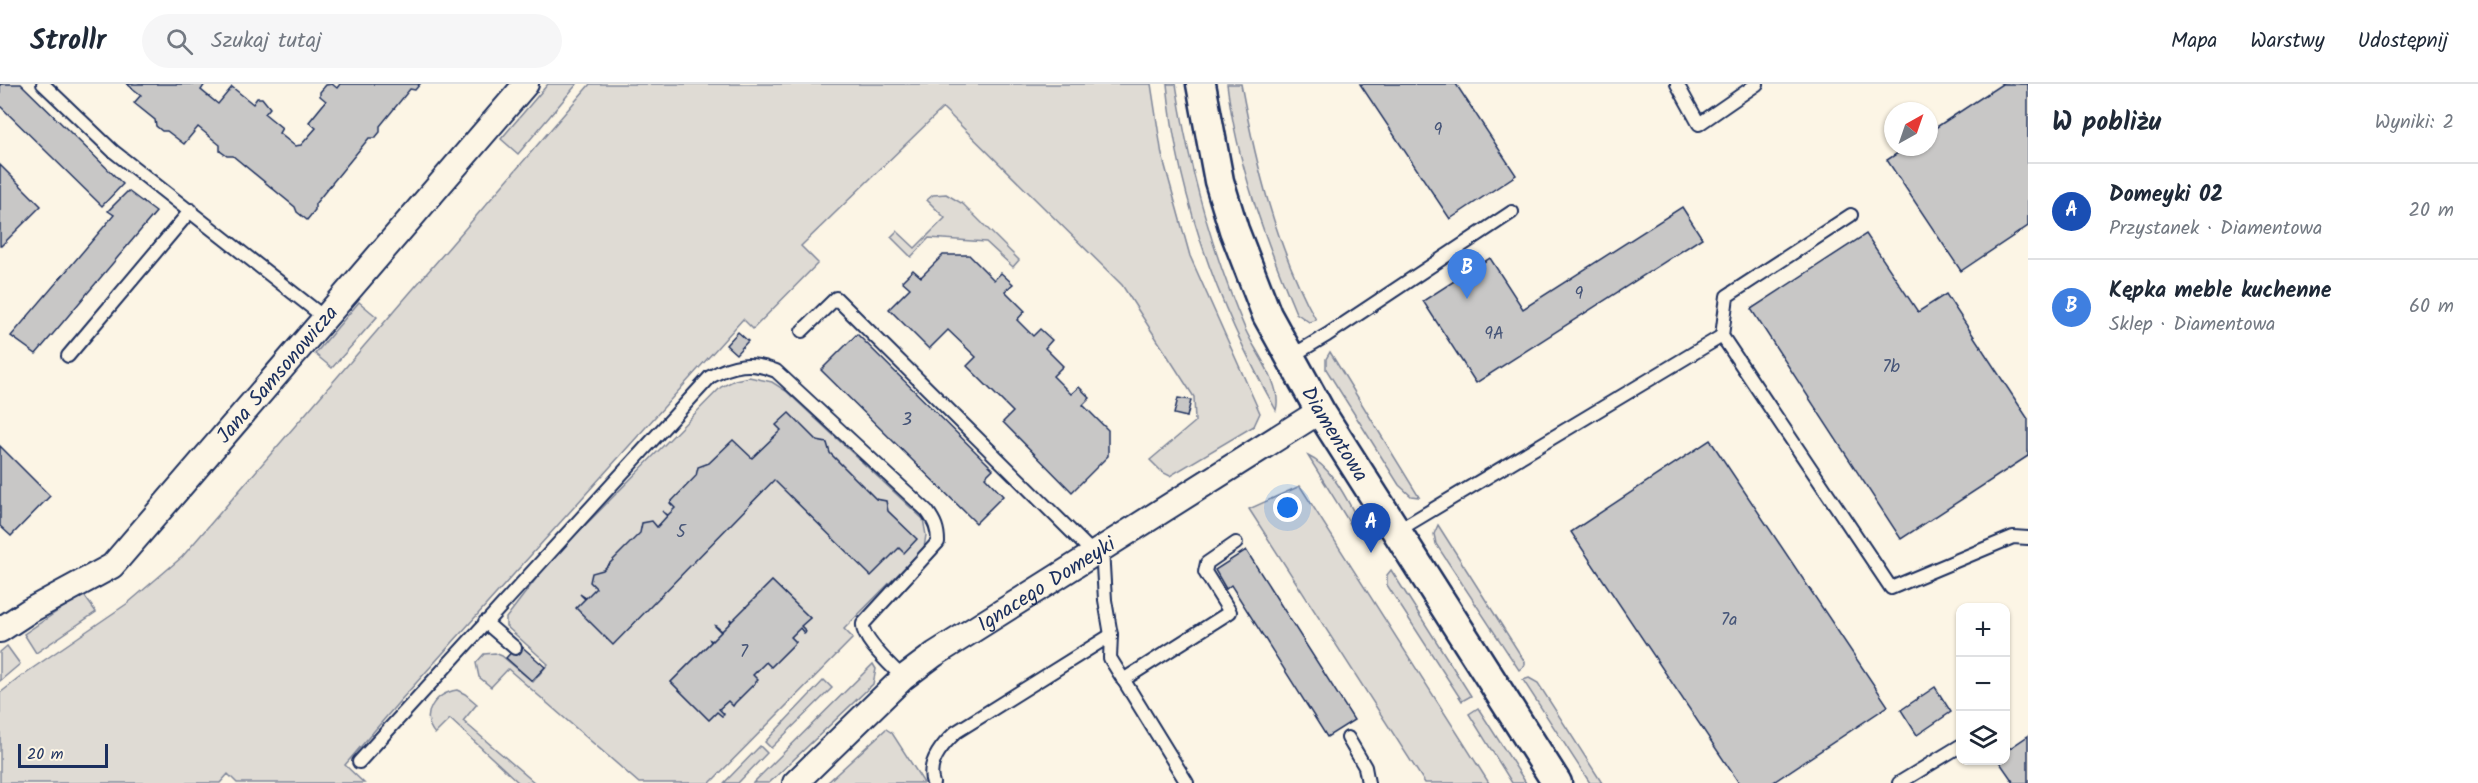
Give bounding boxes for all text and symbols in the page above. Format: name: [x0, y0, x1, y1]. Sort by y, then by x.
search box: [142, 14, 562, 68]
text: Strollr: [30, 19, 106, 64]
text: Szukaj tutaj: [211, 24, 322, 59]
icon: search: [163, 25, 196, 58]
text: Mapa: [2171, 25, 2217, 58]
text: Warstwy: [2250, 25, 2325, 58]
text: Udostępnij: [2358, 25, 2448, 58]
north arrow: [1884, 102, 1938, 156]
text: W pobliżu: [2052, 102, 2161, 144]
text: Wyniki: 2: [2375, 107, 2454, 139]
house number: 9: [1434, 116, 1443, 145]
text: Domeyki 02: [2109, 178, 2223, 213]
text: A: [2065, 195, 2078, 227]
text: 20 m: [2408, 195, 2454, 227]
text: Przystanek · Diamentowa: [2109, 213, 2322, 245]
pin: B: [1448, 250, 1486, 299]
text: Kępka meble kuchenne: [2109, 274, 2331, 309]
house number: 9: [1575, 280, 1584, 309]
text: B: [2065, 291, 2078, 323]
text: 60 m: [2409, 291, 2454, 323]
street label: Jana Samsonowicza: [209, 298, 347, 452]
text: Sklep · Diamentowa: [2109, 309, 2276, 341]
house number: 9A: [1484, 320, 1504, 349]
house number: 7b: [1882, 353, 1900, 382]
street label: Diamentowa: [1291, 381, 1376, 489]
house number: 3: [902, 406, 912, 435]
your location: [1273, 493, 1302, 522]
pin: A: [1352, 504, 1390, 553]
house number: 5: [676, 518, 687, 547]
street label: Ignacego Domeyki: [971, 528, 1123, 641]
map controls: [1956, 603, 2010, 765]
button: +: [1956, 603, 2010, 657]
house number: 7a: [1721, 606, 1737, 635]
house number: 7: [740, 638, 749, 667]
button: −: [1956, 657, 2010, 711]
button: layers: [1956, 711, 2010, 765]
scale bar: [18, 741, 108, 768]
text: 20 m: [27, 742, 63, 767]

